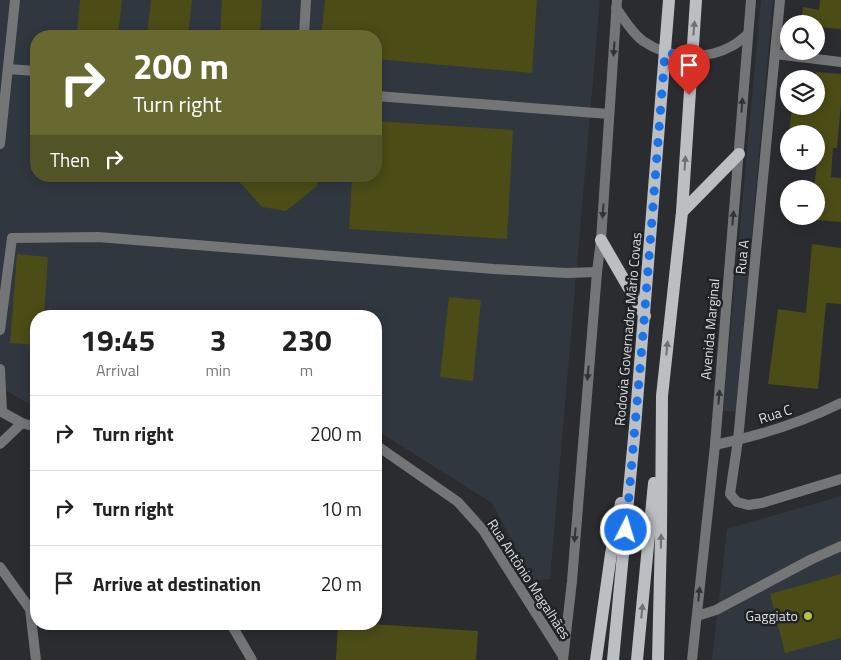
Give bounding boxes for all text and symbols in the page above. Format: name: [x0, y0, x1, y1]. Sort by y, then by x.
map controls: [780, 15, 825, 225]
button: search: [780, 15, 825, 60]
one-way arrow: [690, 20, 698, 36]
text: 200 m: [133, 39, 229, 93]
one-way arrow: [609, 41, 617, 57]
pin: [668, 44, 710, 95]
icon: right: [50, 50, 115, 115]
icon: arrive: [675, 51, 703, 79]
button: layers: [780, 70, 825, 115]
text: Turn right: [133, 87, 222, 121]
one-way arrow: [739, 97, 747, 113]
button: +: [780, 125, 825, 170]
text: Then: [50, 145, 90, 174]
icon: right: [100, 145, 128, 173]
one-way arrow: [681, 155, 689, 171]
button: −: [780, 180, 825, 225]
one-way arrow: [598, 203, 606, 219]
one-way arrow: [730, 209, 738, 225]
street label: Rodovia Governador Mário Covas: [609, 231, 646, 427]
street label: Rua A: [729, 238, 754, 275]
street label: Avenida Marginal: [695, 278, 724, 380]
text: 19:45: [80, 317, 155, 363]
text: 3: [210, 317, 227, 363]
text: 230: [281, 317, 332, 363]
one-way arrow: [663, 340, 671, 356]
text: Arrival: [96, 358, 139, 382]
text: min: [205, 358, 231, 382]
text: m: [300, 358, 313, 382]
one-way arrow: [584, 365, 592, 381]
one-way arrow: [715, 389, 723, 405]
street label: Rua C: [756, 398, 794, 429]
icon: right: [50, 419, 78, 447]
text: Turn right: [93, 419, 174, 448]
text: 200 m: [310, 419, 362, 448]
icon: right: [50, 494, 78, 522]
text: Turn right: [93, 494, 174, 523]
text: 10 m: [321, 494, 362, 523]
position arrow: [599, 503, 651, 555]
street label: Rua Antônio Magalhães: [483, 514, 576, 643]
one-way arrow: [571, 527, 579, 543]
one-way arrow: [657, 533, 665, 549]
icon: arrive: [50, 569, 78, 597]
text: Arrive at destination: [93, 569, 261, 598]
text: 20 m: [321, 569, 362, 598]
one-way arrow: [695, 586, 703, 602]
one-way arrow: [638, 603, 646, 619]
place label: Gaggiato: [746, 605, 798, 626]
marker: Gaggiato: [802, 610, 814, 622]

